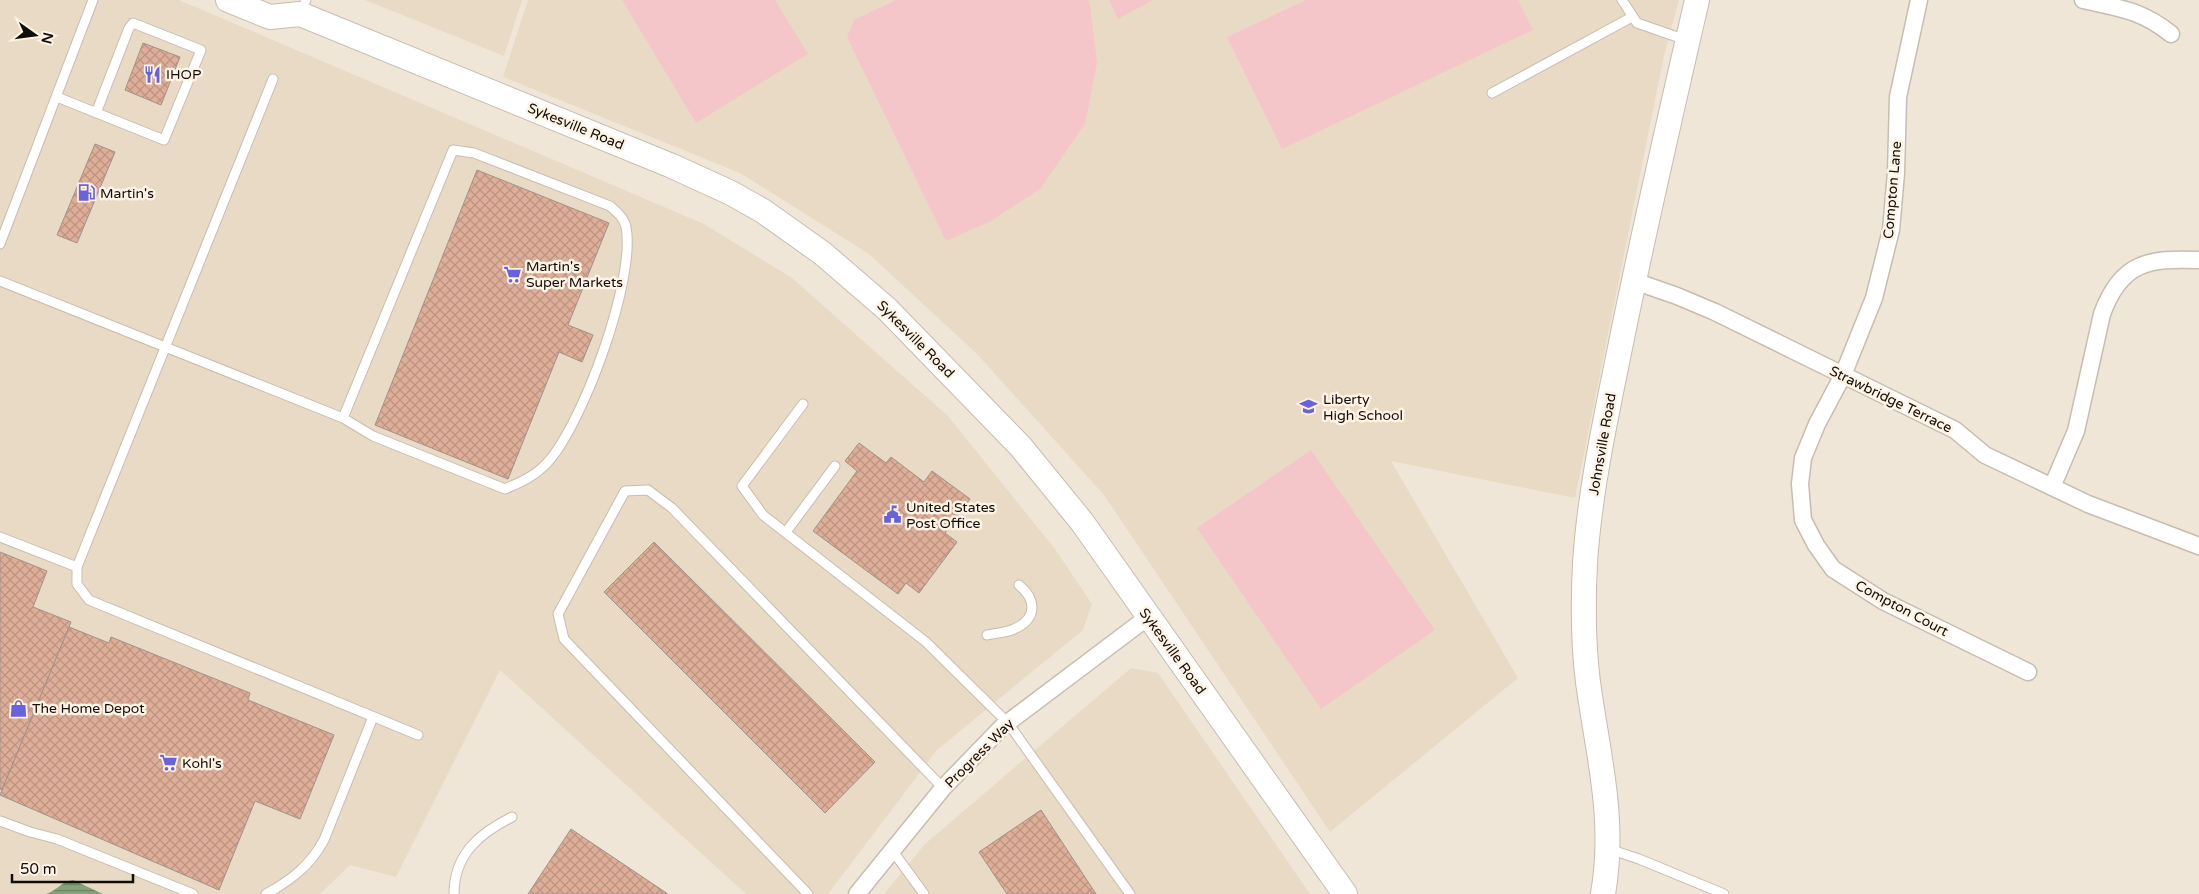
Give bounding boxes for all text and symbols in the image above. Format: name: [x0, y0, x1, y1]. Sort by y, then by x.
north arrow: [10, 10, 60, 60]
text: N: [38, 31, 57, 46]
restaurant icon: IHOP: [142, 64, 162, 84]
place label: IHOP: [166, 66, 201, 83]
street label: Sykesville Road: [525, 99, 626, 154]
street label: Compton Lane: [1880, 140, 1905, 240]
fuel station icon: Martin's: [76, 183, 96, 203]
place label: Martin's: [100, 185, 154, 202]
place label: Martin's Super Markets: [526, 258, 623, 291]
supermarket icon: Martin's Super Markets: [502, 264, 522, 284]
street label: Sykesville Road: [873, 297, 958, 382]
street label: Strawbridge Terrace: [1827, 362, 1955, 437]
place label: Liberty High School: [1323, 391, 1403, 424]
street label: Johnsville Road: [1585, 392, 1620, 496]
school or university icon: Liberty High School: [1299, 397, 1319, 417]
place label: United States Post Office: [906, 499, 996, 532]
public building icon: United States Post Office: [882, 505, 902, 525]
street label: Compton Court: [1852, 577, 1952, 640]
street label: Sykesville Road: [1136, 605, 1210, 698]
shop icon: The Home Depot: [8, 698, 28, 718]
place label: The Home Depot: [32, 700, 145, 717]
street label: Progress Way: [941, 715, 1018, 791]
supermarket icon: Kohl's: [158, 753, 178, 773]
place label: Kohl's: [182, 755, 222, 772]
scale bar: [12, 852, 134, 884]
text: 50 m: [20, 860, 57, 878]

